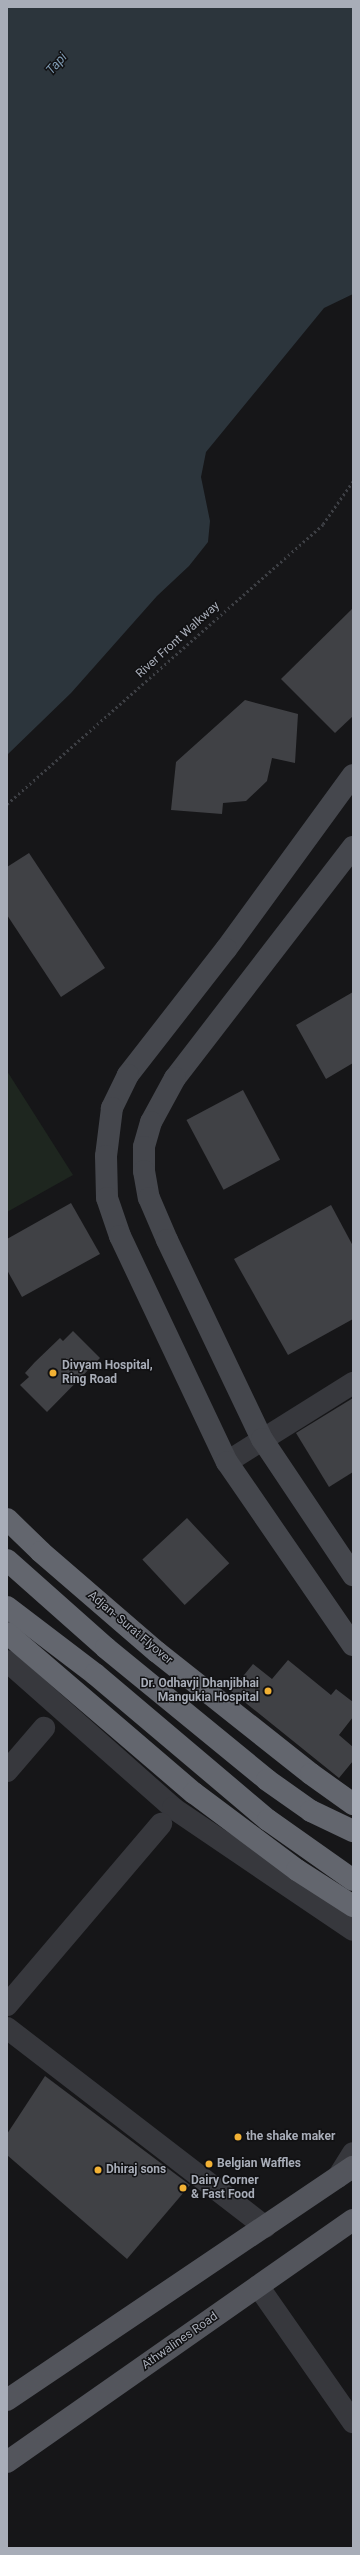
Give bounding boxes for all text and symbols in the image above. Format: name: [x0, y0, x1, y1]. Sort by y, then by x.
water label: Tapi: [43, 50, 71, 78]
street label: River Front Walkway: [133, 599, 223, 681]
place label: Divyam Hospital, Ring Road: [62, 1359, 153, 1387]
marker: Divyam Hospital, Ring Road: [47, 1367, 59, 1379]
street label: Adjan- Surat Flyover: [85, 1588, 175, 1668]
place label: Dr. Odhavji Dhanjibhai Mangukia Hospital: [141, 1677, 259, 1705]
marker: Dr. Odhavji Dhanjibhai Mangukia Hospital: [262, 1685, 274, 1697]
place label: the shake maker: [246, 2130, 335, 2144]
marker: the shake maker: [233, 2132, 243, 2142]
place label: Belgian Waffles: [217, 2157, 301, 2171]
marker: Belgian Waffles: [204, 2159, 214, 2169]
place label: Dhiraj sons: [106, 2163, 166, 2177]
marker: Dhiraj sons: [93, 2165, 103, 2175]
place label: Dairy Corner & Fast Food: [191, 2174, 259, 2202]
marker: Dairy Corner & Fast Food: [178, 2183, 188, 2193]
street label: Athwalines Road: [139, 2309, 221, 2373]

